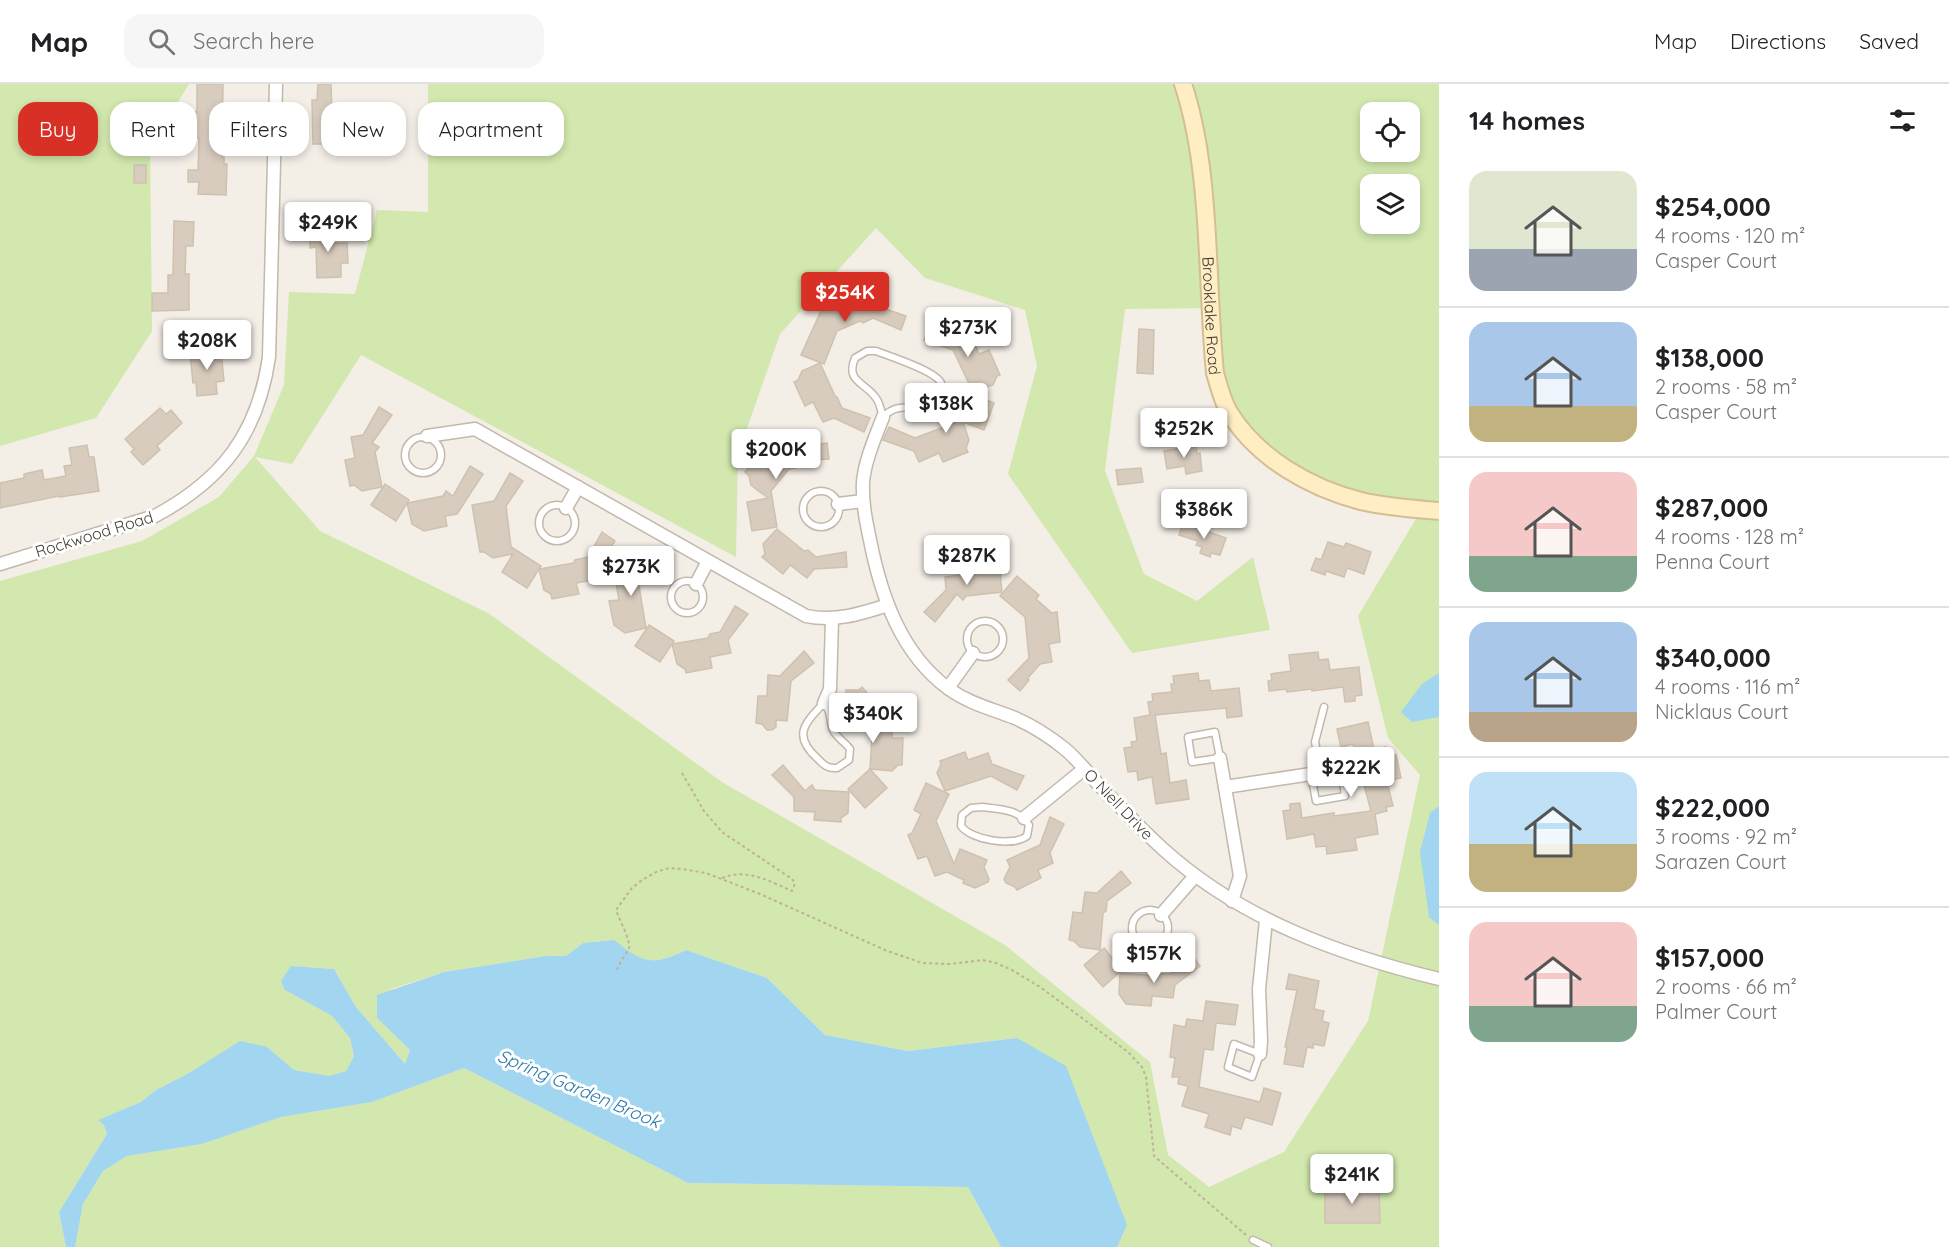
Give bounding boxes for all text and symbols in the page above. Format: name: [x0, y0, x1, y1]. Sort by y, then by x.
search box: [124, 14, 544, 68]
text: Map: [30, 24, 88, 59]
icon: search: [145, 25, 178, 58]
text: Search here: [193, 27, 315, 55]
text: Map: [1654, 28, 1697, 54]
text: Directions: [1730, 28, 1826, 54]
text: Saved: [1859, 28, 1919, 54]
chip: Buy: [18, 102, 98, 156]
chip: Rent: [110, 102, 197, 156]
chip: Filters: [209, 102, 309, 156]
chip: New: [321, 102, 406, 156]
chip: Apartment: [418, 102, 564, 156]
map controls: [1360, 102, 1420, 234]
button: locate: [1360, 102, 1420, 162]
text: 14 homes: [1469, 104, 1585, 137]
icon: filters: [1886, 104, 1919, 137]
button: layers: [1360, 174, 1420, 234]
text: $254,000: [1655, 190, 1771, 223]
icon: home: [1517, 195, 1589, 267]
pin: $249K: [286, 202, 370, 253]
text: $249K: [298, 209, 358, 234]
text: 4 rooms · 120 m²: [1655, 223, 1805, 248]
text: Casper Court: [1655, 248, 1777, 273]
street label: Brooklake Road: [1198, 256, 1225, 376]
pin: $254K: [803, 272, 887, 323]
text: $254K: [815, 279, 875, 304]
pin: $273K: [926, 307, 1010, 358]
text: $273K: [939, 314, 997, 339]
pin: $208K: [165, 320, 249, 371]
text: $208K: [177, 327, 237, 352]
text: $138,000: [1655, 341, 1764, 374]
icon: home: [1517, 346, 1589, 418]
text: 2 rooms · 58 m²: [1655, 374, 1797, 399]
pin: $138K: [904, 383, 988, 434]
text: $138K: [919, 390, 973, 415]
text: Casper Court: [1655, 399, 1777, 424]
pin: $252K: [1142, 408, 1226, 459]
text: $252K: [1154, 415, 1214, 440]
pin: $200K: [734, 429, 818, 480]
text: $200K: [746, 436, 806, 461]
pin: $386K: [1162, 489, 1246, 540]
text: $287,000: [1655, 491, 1768, 524]
text: $386K: [1175, 496, 1233, 521]
icon: home: [1517, 496, 1589, 568]
street label: Rockwood Road: [33, 507, 155, 561]
text: 4 rooms · 128 m²: [1655, 524, 1804, 549]
pin: $287K: [925, 535, 1009, 586]
text: $287K: [938, 542, 996, 567]
pin: $273K: [589, 546, 673, 597]
text: Penna Court: [1655, 549, 1770, 574]
text: $273K: [602, 553, 660, 578]
text: $340,000: [1655, 641, 1771, 674]
icon: home: [1517, 646, 1589, 718]
text: 4 rooms · 116 m²: [1655, 674, 1800, 699]
pin: $340K: [831, 693, 915, 744]
text: Nicklaus Court: [1655, 699, 1789, 724]
text: $340K: [843, 700, 903, 725]
pin: $222K: [1309, 747, 1393, 798]
text: $222K: [1321, 754, 1381, 779]
street label: O Niell Drive: [1080, 764, 1158, 844]
text: $222,000: [1655, 791, 1770, 824]
icon: home: [1517, 796, 1589, 868]
text: 3 rooms · 92 m²: [1655, 824, 1797, 849]
text: Sarazen Court: [1655, 849, 1787, 874]
pin: $157K: [1112, 933, 1196, 984]
text: $157K: [1126, 940, 1182, 965]
text: $157,000: [1655, 941, 1764, 974]
icon: home: [1517, 946, 1589, 1018]
text: 2 rooms · 66 m²: [1655, 974, 1797, 999]
text: Palmer Court: [1655, 999, 1777, 1024]
water label: Spring Garden Brook: [494, 1044, 665, 1134]
pin: $241K: [1310, 1154, 1394, 1205]
text: $241K: [1324, 1161, 1380, 1186]

